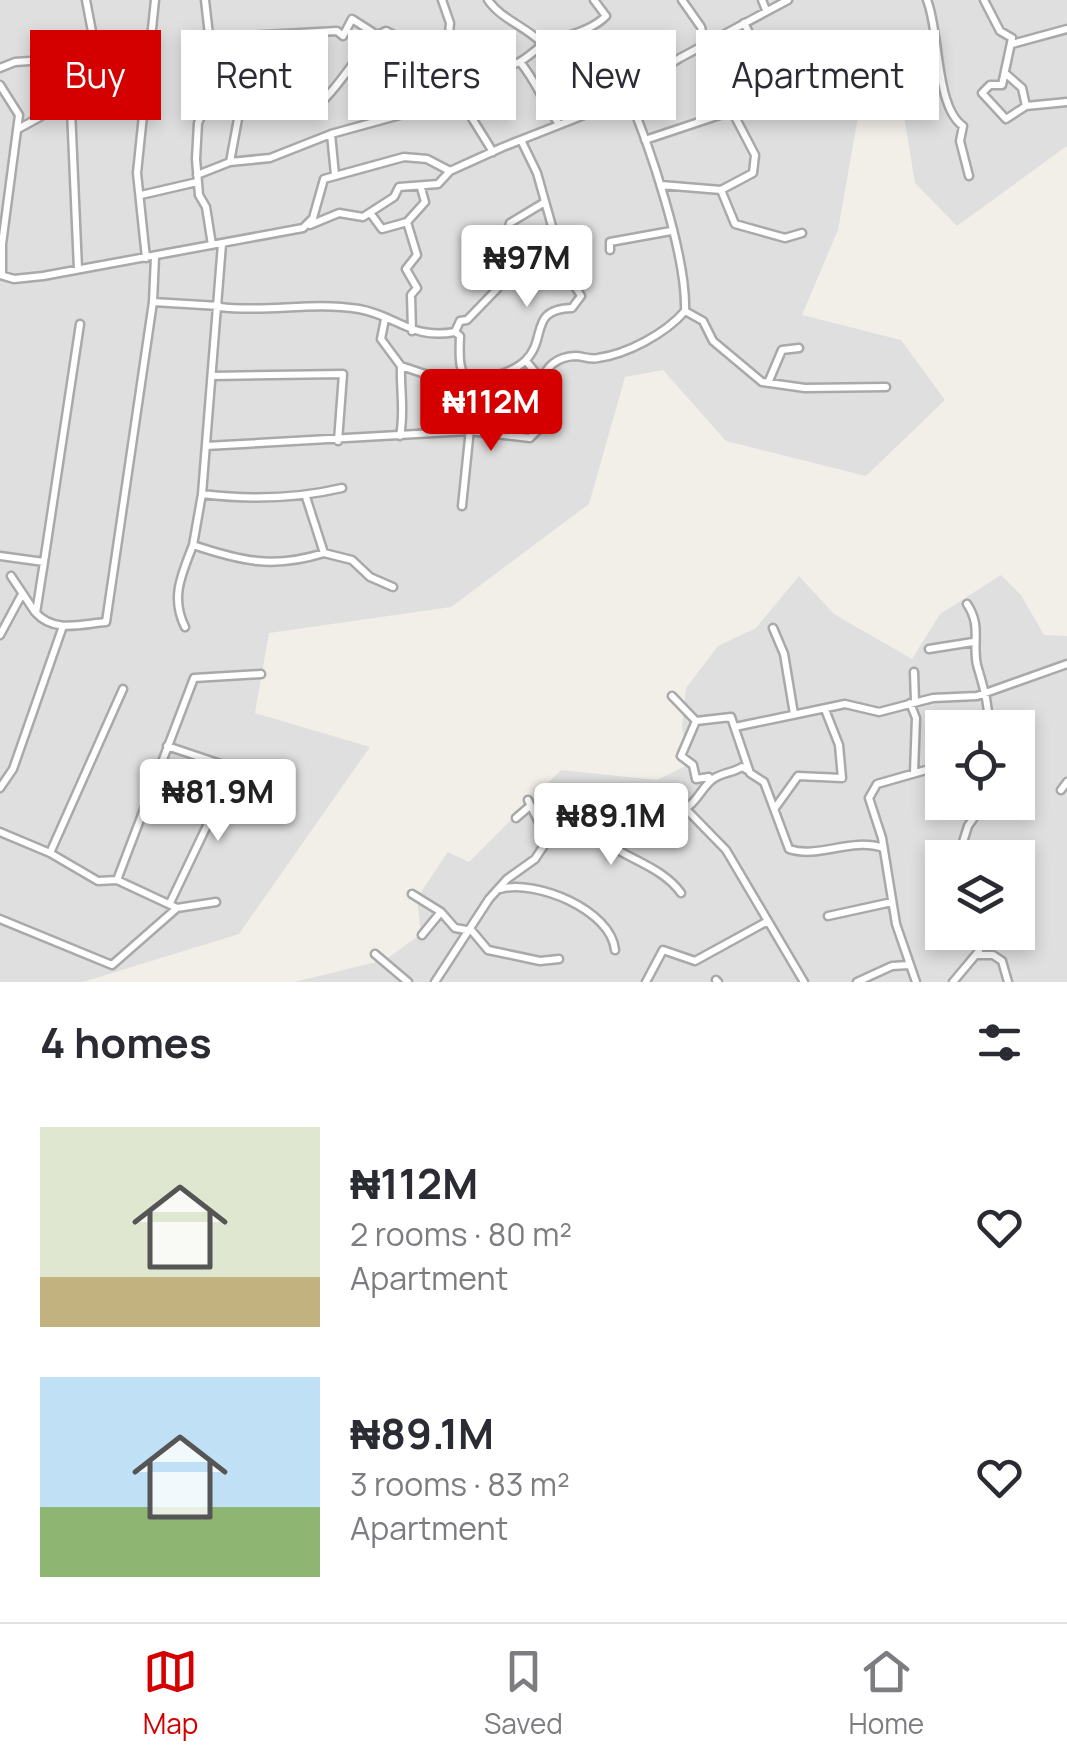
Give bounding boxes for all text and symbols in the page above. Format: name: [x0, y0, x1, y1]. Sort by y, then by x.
chip: Buy: [30, 30, 161, 120]
chip: Rent: [181, 30, 328, 120]
chip: Filters: [348, 30, 516, 120]
chip: New: [536, 30, 676, 120]
chip: Apartment: [696, 30, 939, 120]
pin: ₦97M: [468, 225, 586, 310]
text: ₦97M: [483, 235, 571, 279]
pin: ₦112M: [421, 369, 561, 454]
text: ₦112M: [442, 379, 540, 423]
map controls: [925, 710, 1035, 950]
button: locate: [925, 710, 1035, 820]
pin: ₦81.9M: [137, 759, 299, 844]
text: ₦81.9M: [162, 769, 274, 813]
pin: ₦89.1M: [530, 783, 692, 868]
text: ₦89.1M: [556, 793, 666, 837]
button: layers: [925, 840, 1035, 950]
text: 4 homes: [40, 1013, 212, 1071]
icon: filters: [972, 1015, 1027, 1070]
text: ₦112M: [350, 1154, 478, 1212]
icon: home: [120, 1167, 240, 1287]
icon: heart: [972, 1200, 1027, 1255]
text: 2 rooms · 80 m²: [350, 1212, 572, 1256]
text: Apartment: [350, 1256, 508, 1300]
text: ₦89.1M: [350, 1404, 494, 1462]
icon: home: [120, 1417, 240, 1537]
icon: heart: [972, 1450, 1027, 1505]
text: 3 rooms · 83 m²: [350, 1462, 570, 1506]
text: Apartment: [350, 1506, 508, 1550]
tab: Map: [143, 1644, 198, 1742]
tab: Saved: [484, 1644, 563, 1742]
tab: Home: [848, 1644, 924, 1742]

